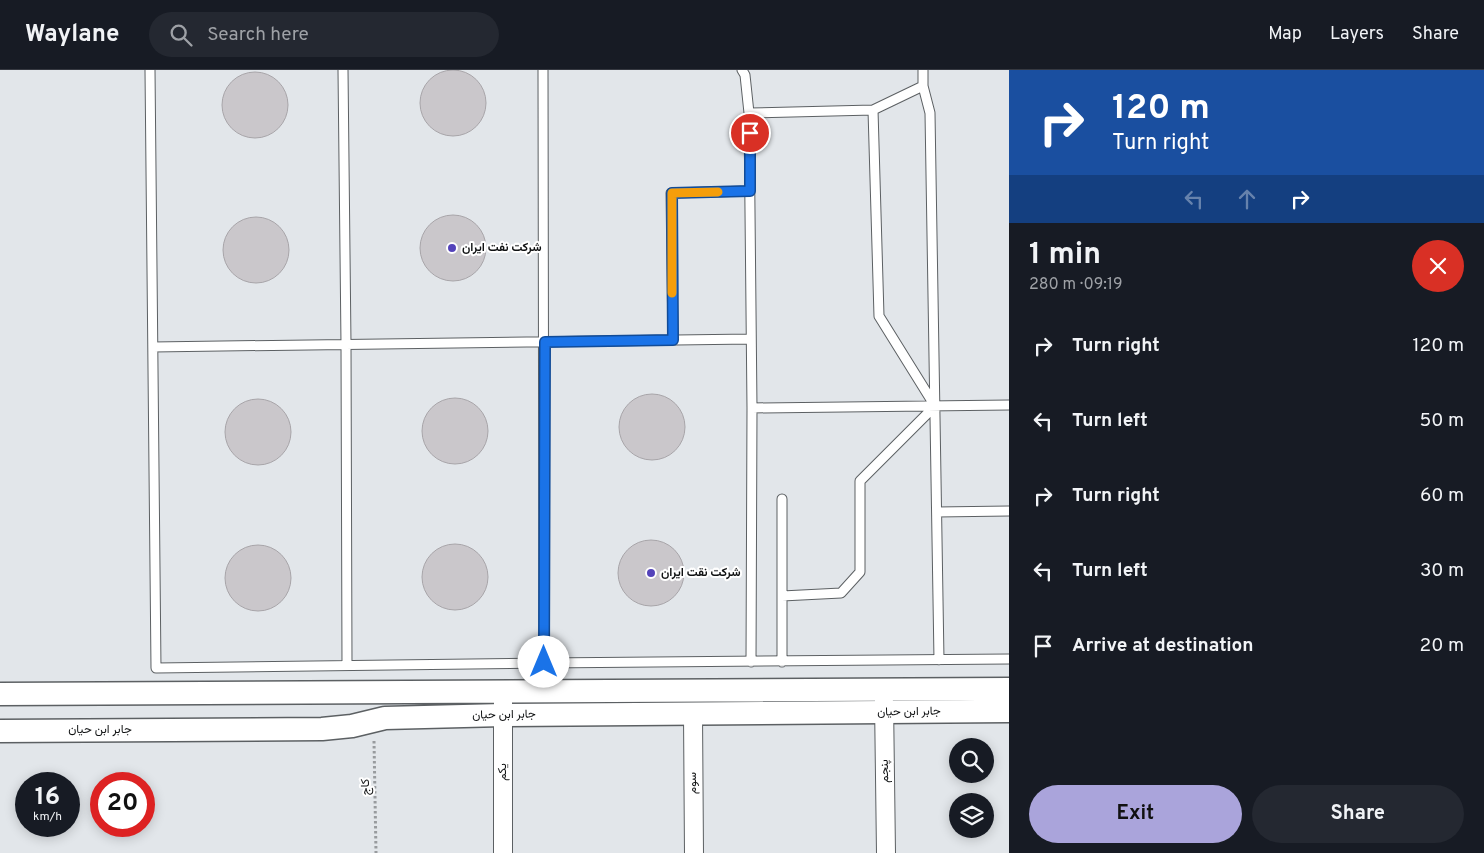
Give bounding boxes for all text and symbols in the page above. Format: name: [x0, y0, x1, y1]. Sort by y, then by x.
search box: [149, 12, 499, 57]
text: Waylane: [25, 20, 119, 50]
icon: search: [167, 21, 195, 49]
text: Search here: [207, 23, 309, 47]
text: Map: [1268, 23, 1302, 46]
text: Layers: [1330, 23, 1384, 46]
text: Share: [1412, 23, 1459, 46]
text: 120 m: [1112, 87, 1210, 131]
icon: right: [1029, 90, 1094, 155]
pin: [729, 112, 771, 154]
icon: arrive: [736, 119, 764, 147]
text: Turn right: [1112, 130, 1209, 157]
icon: left: [1180, 185, 1208, 213]
icon: ahead: [1233, 185, 1261, 213]
icon: right: [1286, 185, 1314, 213]
text: 1 min: [1029, 237, 1101, 274]
place label: شرکت نفت ایران: [462, 240, 542, 256]
button: close: [1412, 240, 1464, 292]
marker: شرکت نفت ایران: [446, 242, 458, 254]
text: 280 m · 09:19: [1029, 275, 1122, 295]
icon: right: [1029, 332, 1057, 360]
text: Turn right: [1072, 334, 1160, 358]
text: 120 m: [1413, 334, 1464, 358]
icon: left: [1029, 407, 1057, 435]
text: Turn left: [1072, 409, 1148, 433]
text: 50 m: [1419, 409, 1464, 433]
icon: right: [1029, 482, 1057, 510]
text: Turn right: [1072, 484, 1160, 508]
text: 60 m: [1420, 484, 1464, 508]
icon: left: [1029, 557, 1057, 585]
text: Turn left: [1072, 559, 1148, 583]
text: 30 m: [1420, 559, 1464, 583]
place label: شرکت نقت ایران: [661, 565, 741, 581]
marker: شرکت نقت ایران: [645, 567, 657, 579]
icon: arrive: [1029, 632, 1057, 660]
text: Arrive at destination: [1072, 634, 1253, 658]
text: 20 m: [1420, 634, 1464, 658]
position arrow: [517, 635, 569, 687]
street label: جابر ابن حیان: [877, 703, 941, 721]
street label: جابر ابن حیان: [472, 706, 536, 724]
street label: جابر ابن حیان: [68, 722, 132, 738]
map controls: [949, 738, 994, 838]
button: search: [949, 738, 994, 783]
street label: پنجم: [877, 759, 893, 783]
street label: یکم: [495, 763, 511, 781]
speed limit sign: 20: [90, 772, 155, 837]
street label: سوم: [685, 772, 701, 794]
street label: کاج: [358, 779, 374, 795]
text: 16: [35, 782, 60, 814]
button: Exit: [1029, 785, 1242, 843]
button: Share: [1252, 785, 1464, 843]
button: layers: [949, 793, 994, 838]
text: km/h: [33, 809, 62, 825]

